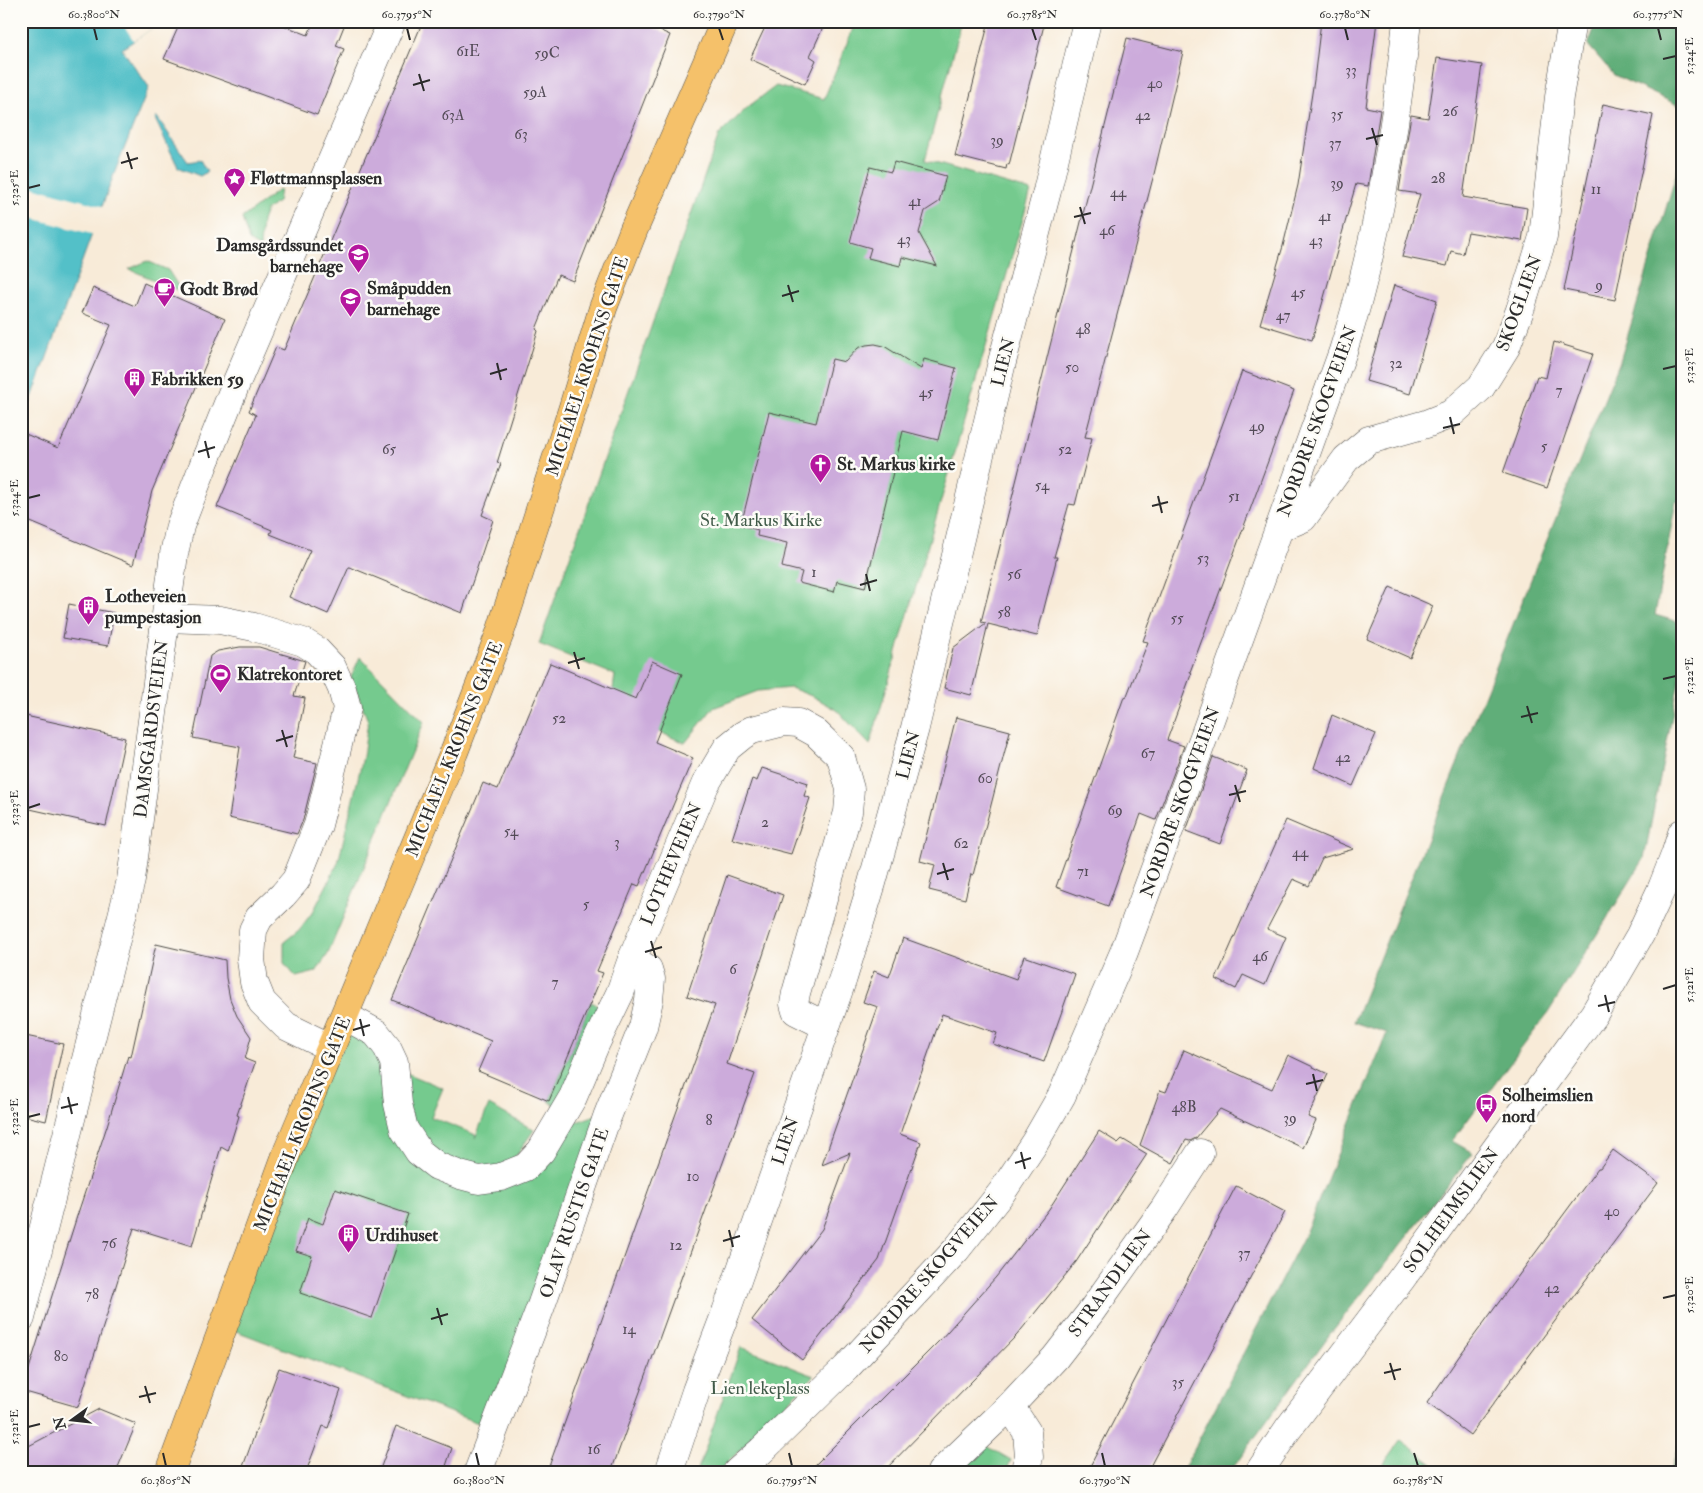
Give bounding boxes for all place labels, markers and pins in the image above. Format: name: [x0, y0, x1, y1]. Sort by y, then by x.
place icon: Fløttmannsplassen: [222, 166, 246, 197]
place label: Fløttmannsplassen: [250, 167, 383, 190]
place label: Damsgårdssundet barnehage: [216, 234, 343, 278]
school or university icon: Damsgårdssundet barnehage: [347, 243, 371, 274]
cafe icon: Godt Brød: [152, 277, 176, 308]
place label: Småpudden barnehage: [366, 277, 452, 321]
place label: Godt Brød: [180, 278, 258, 301]
school or university icon: Småpudden barnehage: [339, 286, 363, 317]
building icon: Fabrikken 59: [123, 367, 147, 398]
place label: Fabrikken 59: [151, 368, 244, 391]
church icon: St. Markus kirke: [809, 452, 833, 483]
place label: St. Markus kirke: [837, 453, 956, 476]
place label: Lotheveien pumpestasjon: [104, 585, 202, 629]
building icon: Lotheveien pumpestasjon: [77, 594, 101, 625]
sports icon: Klatrekontoret: [209, 662, 233, 693]
place label: Klatrekontoret: [237, 663, 342, 686]
place label: Solheimslien nord: [1502, 1084, 1594, 1128]
bus stop icon: Solheimslien nord: [1474, 1093, 1498, 1124]
building icon: Urdihuset: [337, 1223, 361, 1254]
place label: Urdihuset: [365, 1224, 438, 1247]

